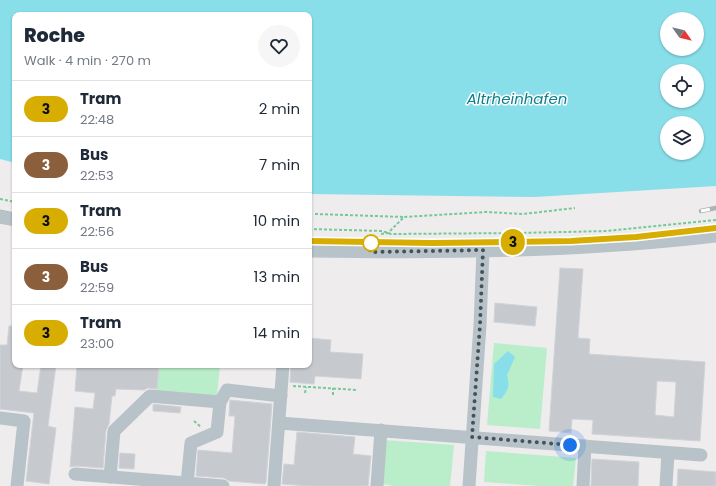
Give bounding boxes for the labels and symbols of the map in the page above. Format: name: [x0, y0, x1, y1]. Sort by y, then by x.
north arrow: [660, 12, 704, 56]
water label: Altrheinhafen: [466, 88, 567, 109]
line badge: 3: [500, 229, 526, 255]
unlabelled marker: [362, 234, 380, 252]
your location: [560, 435, 580, 455]

